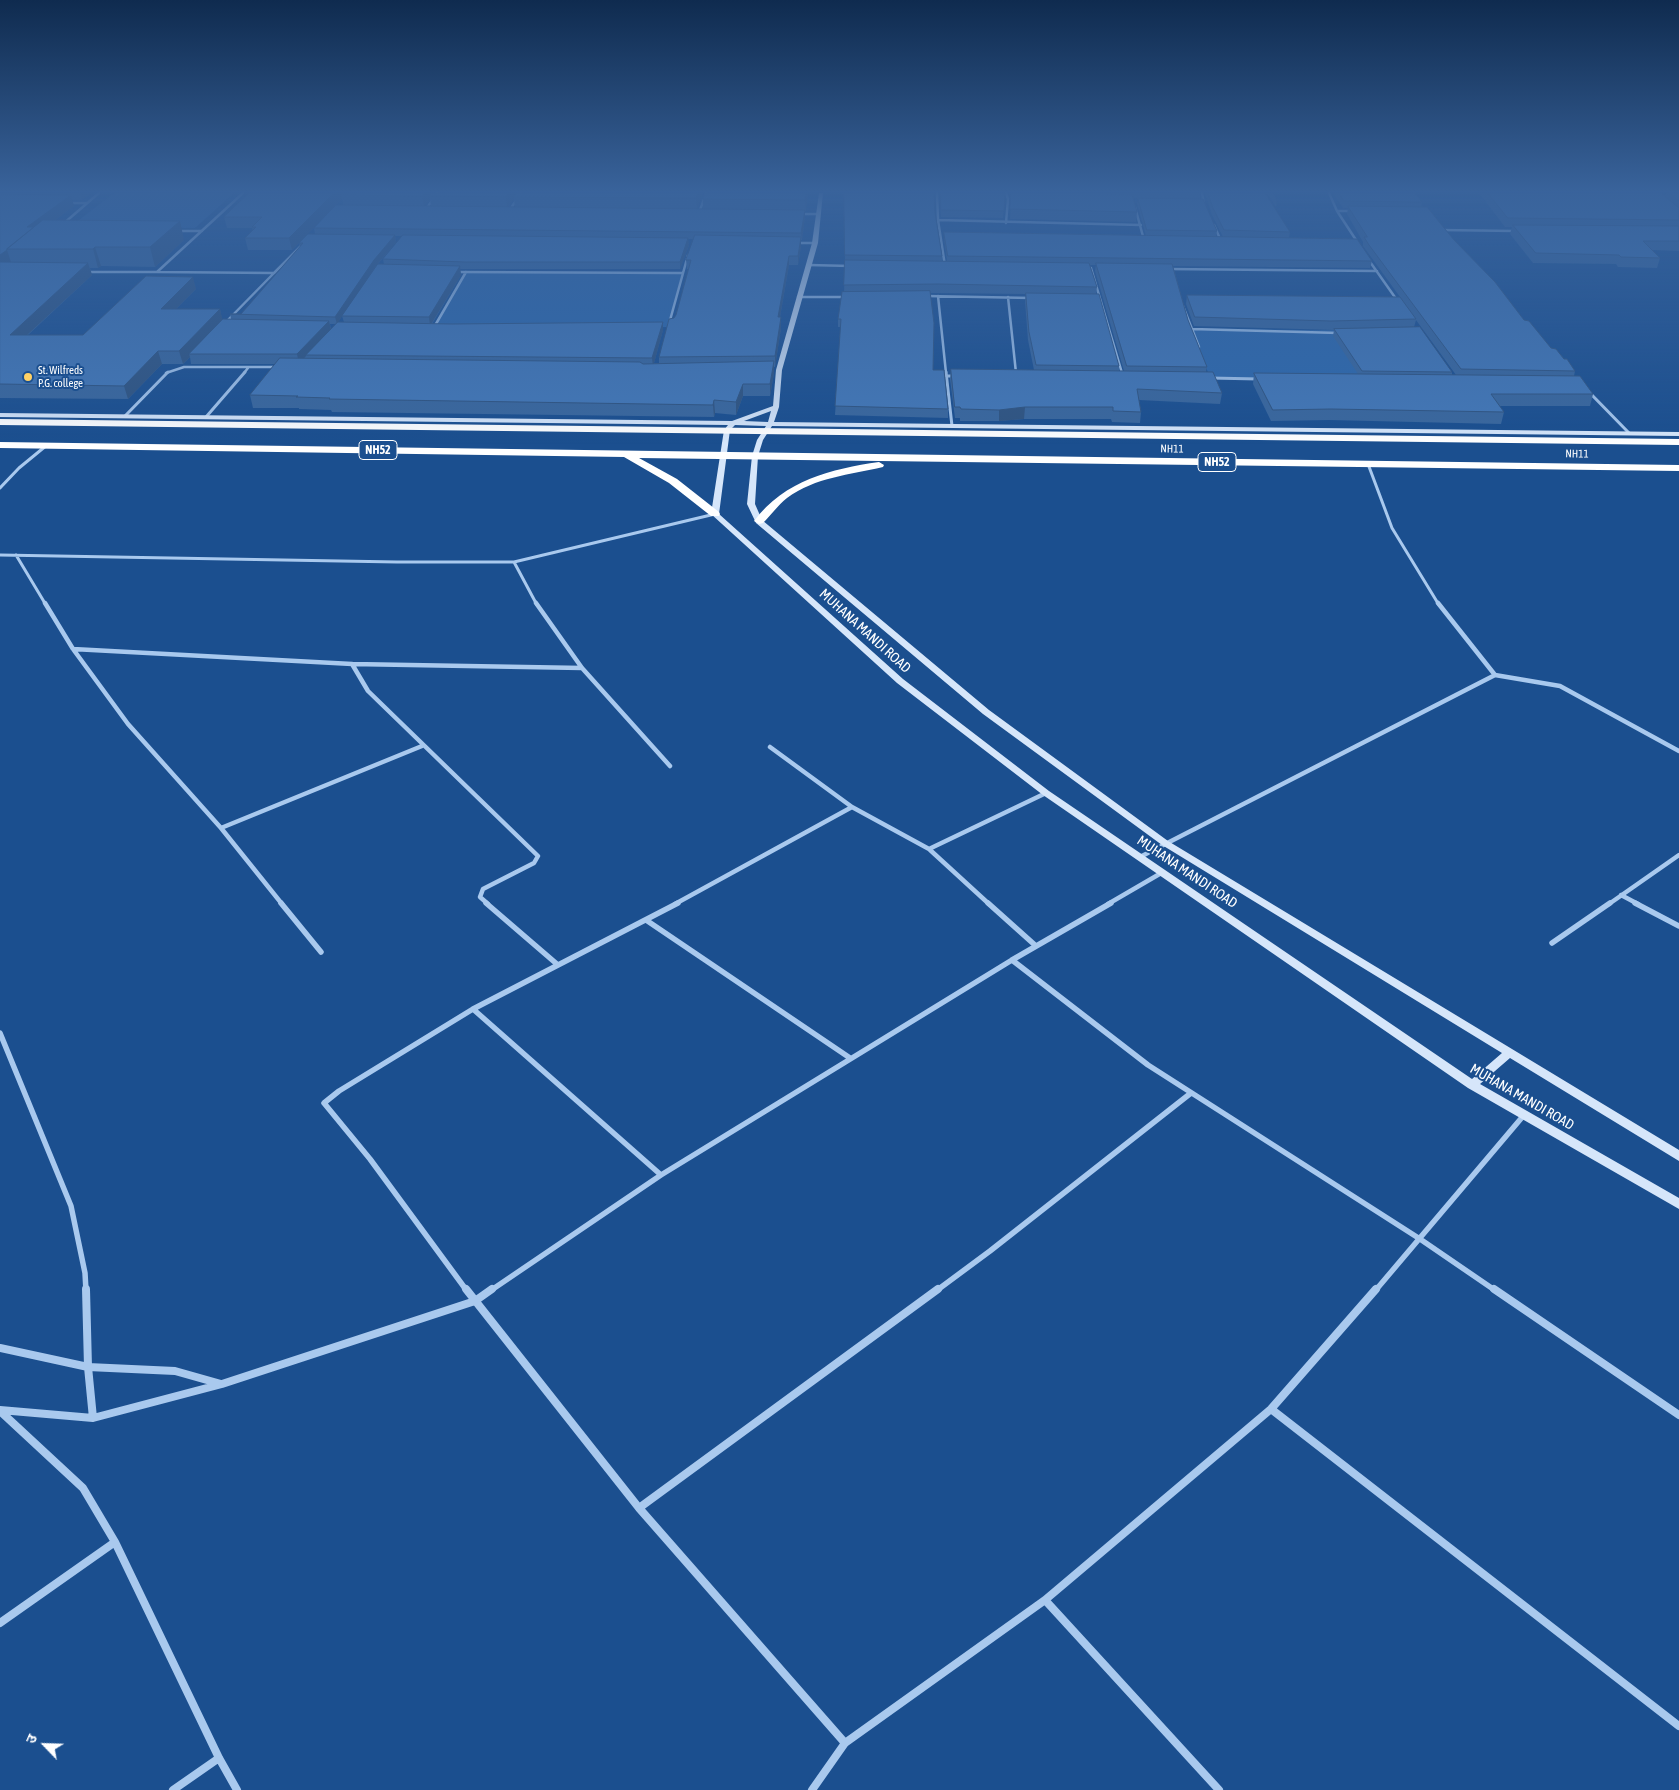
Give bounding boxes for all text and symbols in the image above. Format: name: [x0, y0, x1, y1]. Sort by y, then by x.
place label: St. Wilfreds P.G. college: [38, 364, 83, 390]
marker: St. Wilfreds P.G. college: [22, 371, 34, 383]
road number: NH52: [359, 440, 397, 460]
street label: NH11: [1160, 442, 1184, 456]
street label: NH11: [1565, 447, 1589, 461]
road number: NH52: [1198, 452, 1236, 472]
street label: MUHANA MANDI ROAD: [816, 586, 914, 676]
street label: MUHANA MANDI ROAD: [1134, 832, 1240, 912]
street label: MUHANA MANDI ROAD: [1467, 1060, 1577, 1134]
north arrow: [20, 1720, 70, 1770]
text: उ: [22, 1732, 40, 1746]

